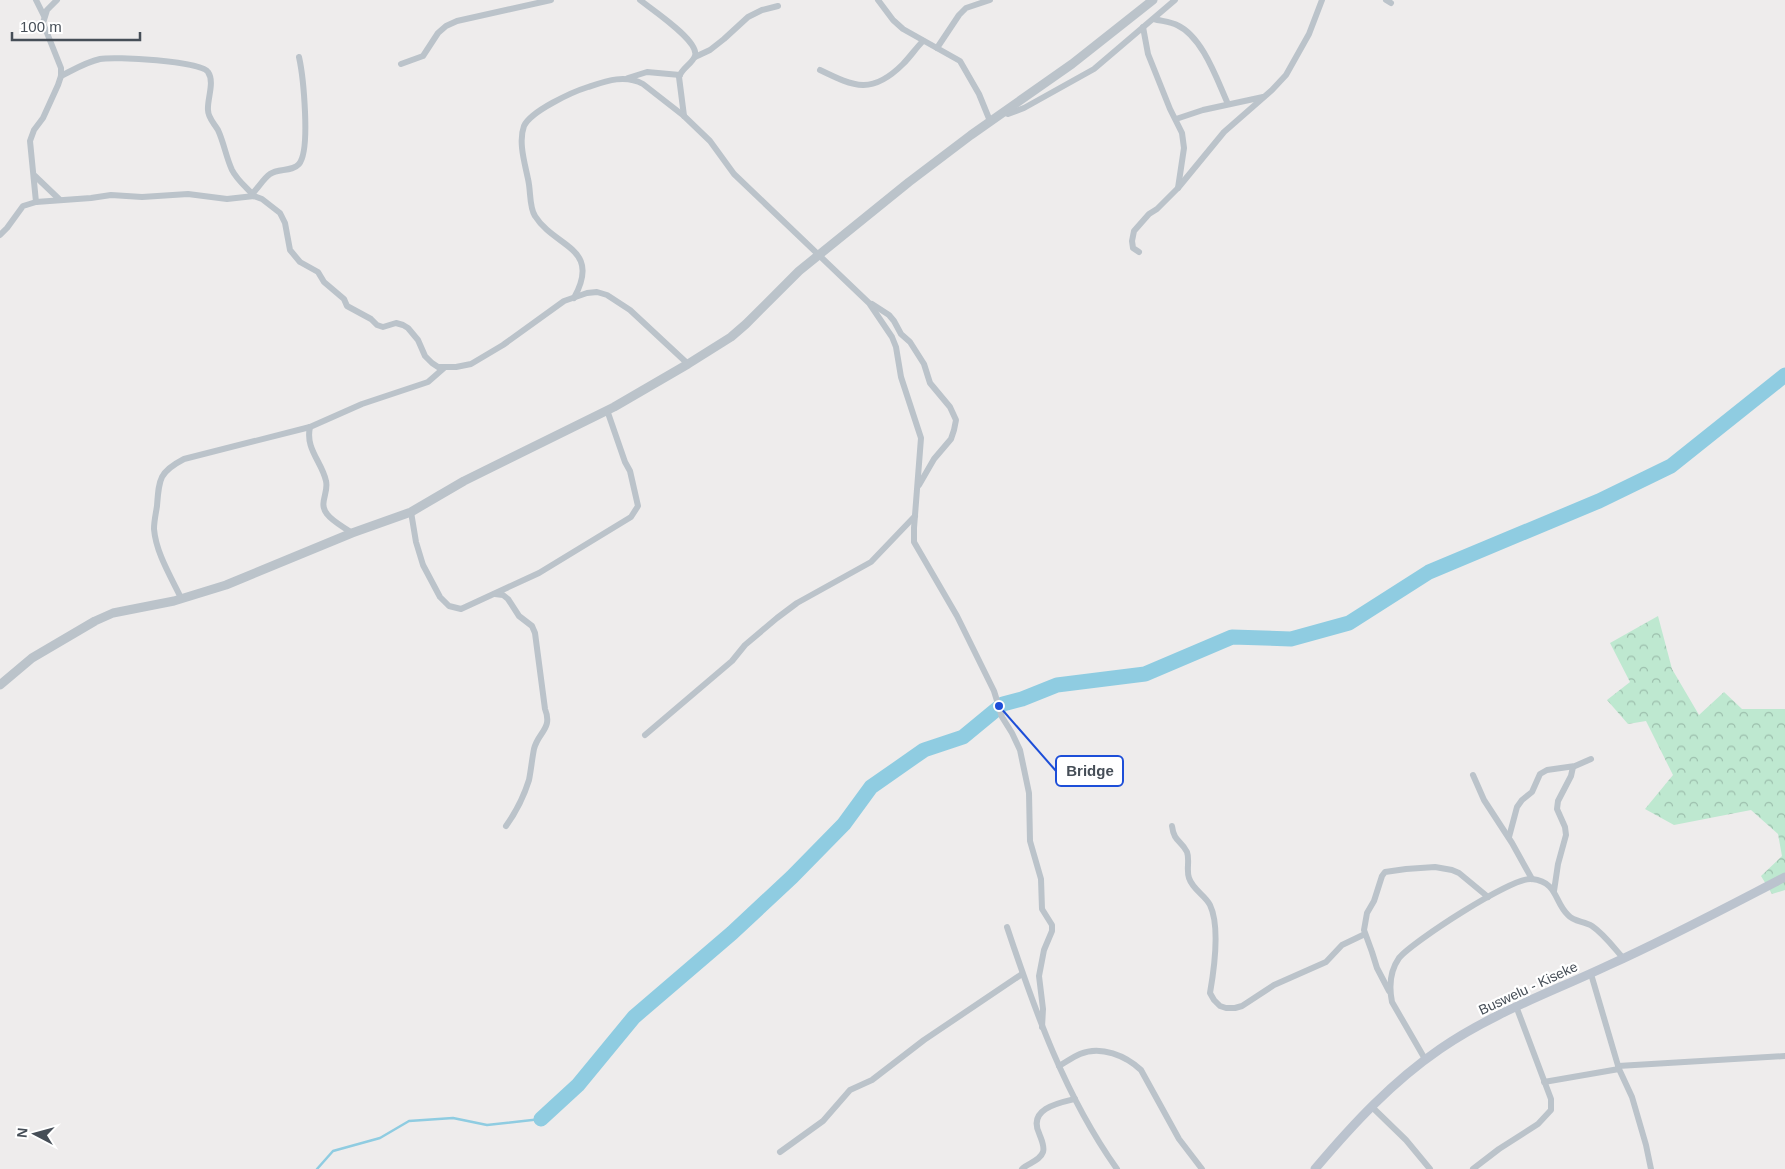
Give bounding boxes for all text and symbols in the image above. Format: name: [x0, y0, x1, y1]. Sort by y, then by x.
scale bar: [12, 10, 140, 42]
text: 100 m: [20, 18, 62, 35]
callout: Bridge: [1056, 756, 1123, 786]
text: Bridge: [1066, 762, 1114, 779]
street label: Buswelu - Kiseke: [1476, 958, 1580, 1018]
north arrow: [10, 1109, 60, 1159]
text: N: [14, 1127, 31, 1139]

